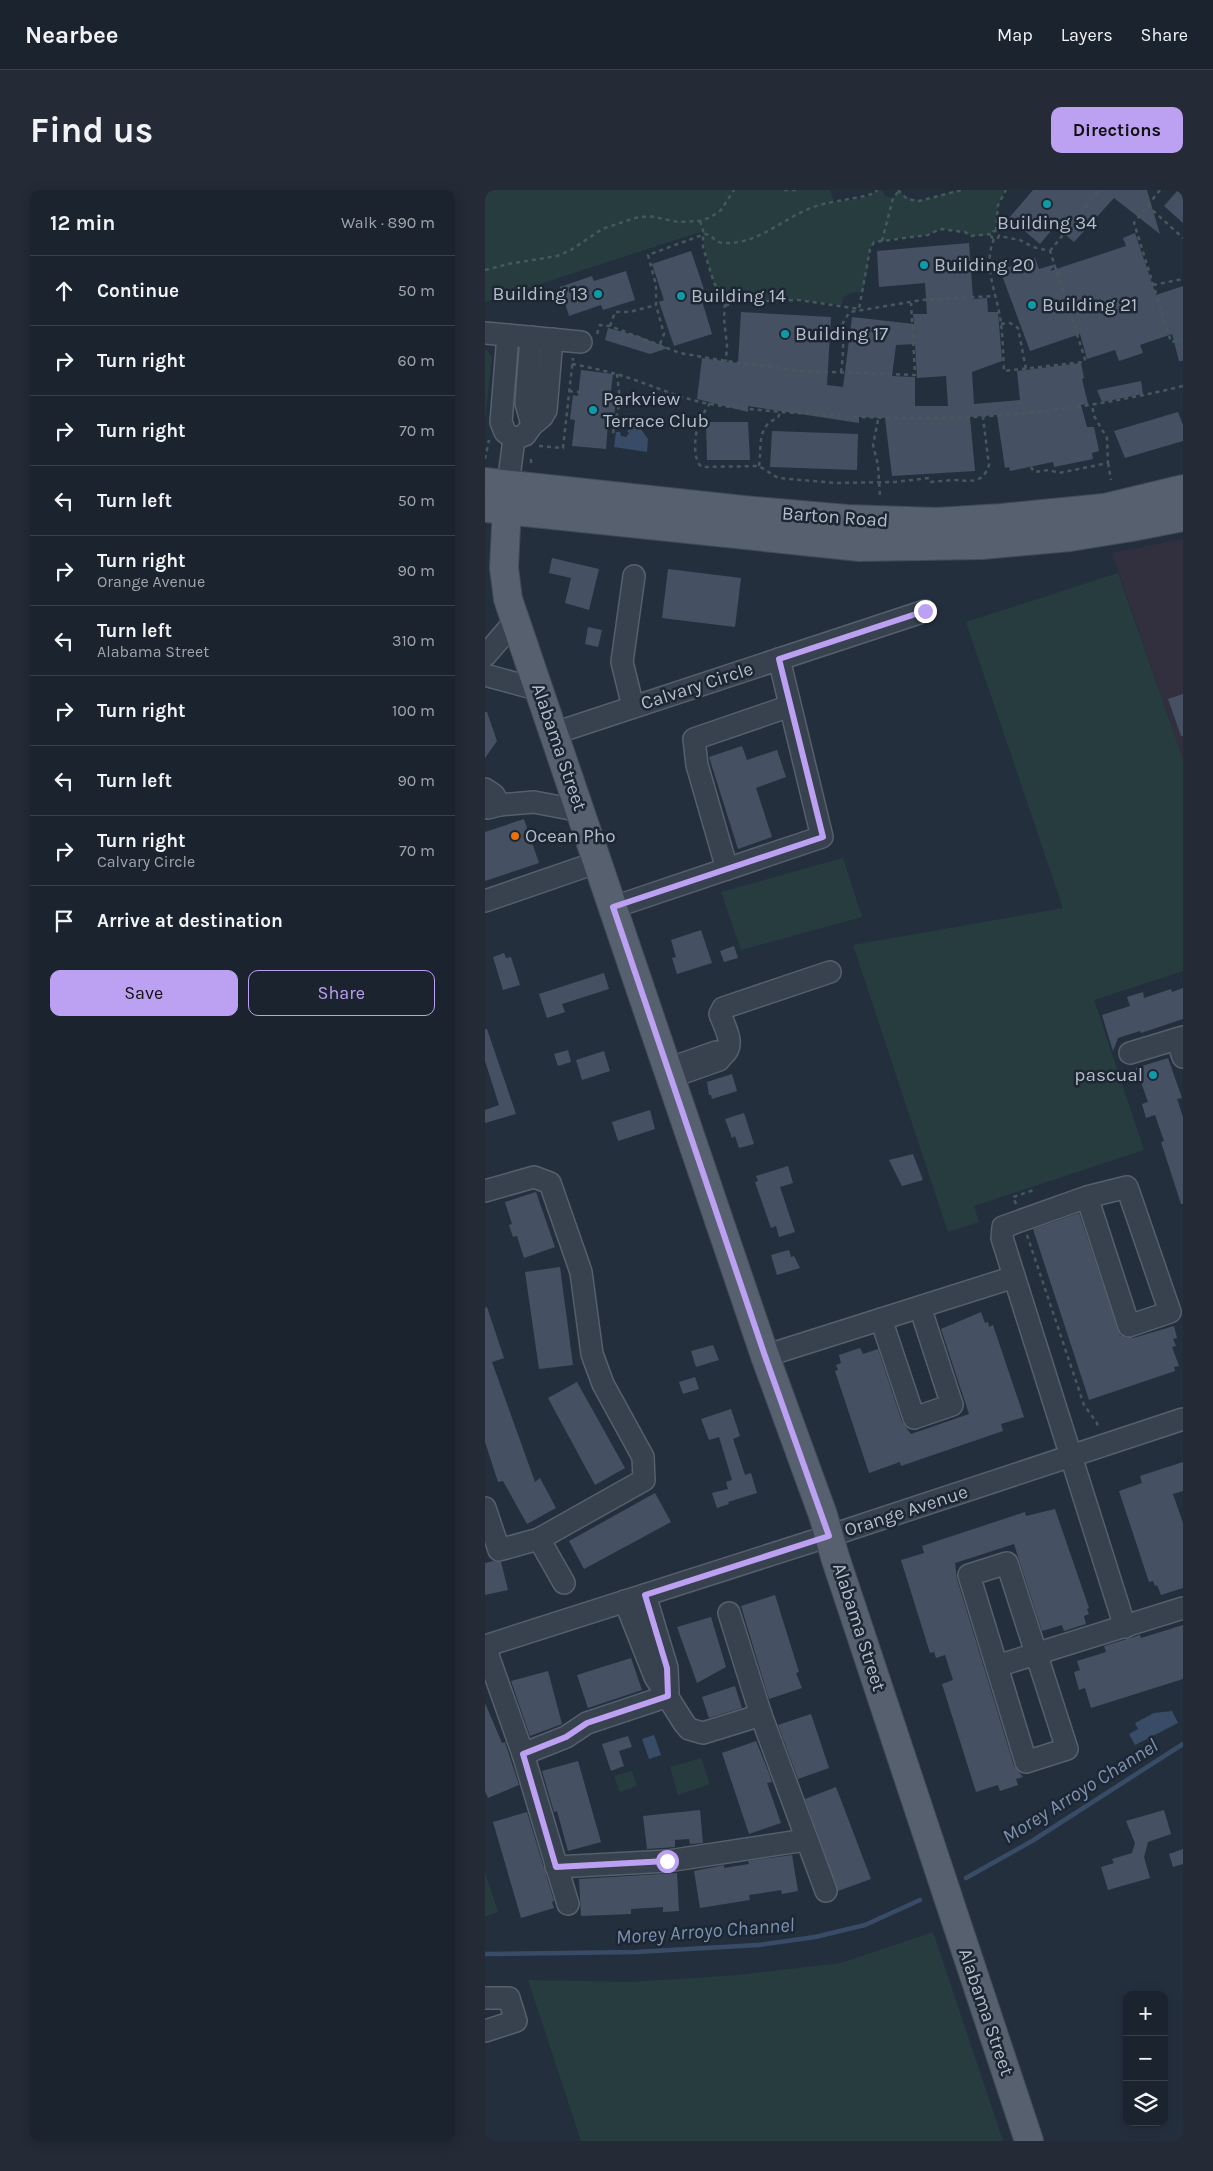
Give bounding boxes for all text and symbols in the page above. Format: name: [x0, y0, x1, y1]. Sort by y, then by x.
text: Nearbee: [25, 21, 119, 49]
text: Map: [997, 24, 1033, 46]
text: Layers: [1061, 24, 1113, 46]
text: Share: [1141, 24, 1188, 46]
button: Directions: [1051, 107, 1183, 153]
text: Find us: [30, 110, 153, 151]
marker: Building 34: [1041, 198, 1053, 210]
text: 12 min: [50, 211, 115, 235]
place label: Building 34: [997, 212, 1097, 234]
text: Walk · 890 m: [341, 213, 435, 232]
place label: Building 20: [934, 254, 1034, 276]
marker: Building 20: [918, 259, 930, 271]
icon: ahead: [50, 277, 78, 305]
text: Continue: [97, 280, 179, 302]
text: 50 m: [398, 281, 435, 300]
place label: Building 13: [493, 283, 588, 305]
place label: Building 14: [691, 285, 786, 307]
marker: Building 13: [592, 288, 604, 300]
marker: Building 14: [675, 290, 687, 302]
place label: Building 21: [1042, 294, 1137, 316]
marker: Building 21: [1026, 299, 1038, 311]
place label: Building 17: [795, 323, 888, 345]
marker: Building 17: [779, 328, 791, 340]
icon: right: [50, 347, 78, 375]
text: Turn right: [97, 350, 186, 372]
text: 60 m: [398, 351, 435, 370]
place label: Parkview Terrace Club: [603, 388, 709, 432]
marker: Parkview Terrace Club: [587, 404, 599, 416]
icon: right: [50, 417, 78, 445]
text: Turn right: [97, 420, 186, 442]
text: 70 m: [399, 421, 435, 440]
icon: left: [50, 487, 78, 515]
text: Turn left: [97, 490, 172, 512]
text: 50 m: [398, 491, 435, 510]
street label: Barton Road: [781, 502, 889, 532]
text: Turn right: [97, 550, 186, 572]
icon: right: [50, 557, 78, 585]
text: 90 m: [397, 561, 435, 580]
text: Orange Avenue: [97, 572, 205, 591]
route end: [914, 600, 937, 623]
text: Turn left: [97, 620, 172, 642]
icon: left: [50, 627, 78, 655]
text: 310 m: [392, 631, 435, 650]
text: Alabama Street: [97, 642, 209, 661]
street label: Calvary Circle: [638, 658, 756, 714]
street label: Alabama Street: [527, 680, 591, 814]
icon: right: [50, 697, 78, 725]
text: Turn right: [97, 700, 186, 722]
text: 100 m: [392, 701, 435, 720]
icon: left: [50, 767, 78, 795]
text: Turn left: [97, 770, 172, 792]
text: 90 m: [397, 771, 435, 790]
place label: Ocean Pho: [525, 825, 616, 847]
text: Turn right: [97, 830, 186, 852]
marker: Ocean Pho: [509, 830, 521, 842]
icon: right: [50, 837, 78, 865]
text: 70 m: [399, 841, 435, 860]
text: Calvary Circle: [97, 852, 195, 871]
icon: arrive: [50, 907, 78, 935]
text: Arrive at destination: [97, 910, 283, 932]
button: Save: [50, 970, 238, 1016]
button: Share: [248, 970, 435, 1016]
place label: pascual: [1074, 1064, 1143, 1086]
marker: pascual: [1147, 1069, 1159, 1081]
street label: Orange Avenue: [841, 1481, 971, 1541]
street label: Alabama Street: [828, 1560, 890, 1694]
water label: Morey Arroyo Channel: [998, 1734, 1162, 1848]
route start: [656, 1850, 679, 1873]
water label: Morey Arroyo Channel: [615, 1913, 795, 1949]
street label: Alabama Street: [954, 1945, 1018, 2079]
map controls: [1123, 1991, 1168, 2126]
button: +: [1123, 1991, 1168, 2036]
button: −: [1123, 2036, 1168, 2081]
button: layers: [1123, 2081, 1168, 2126]

